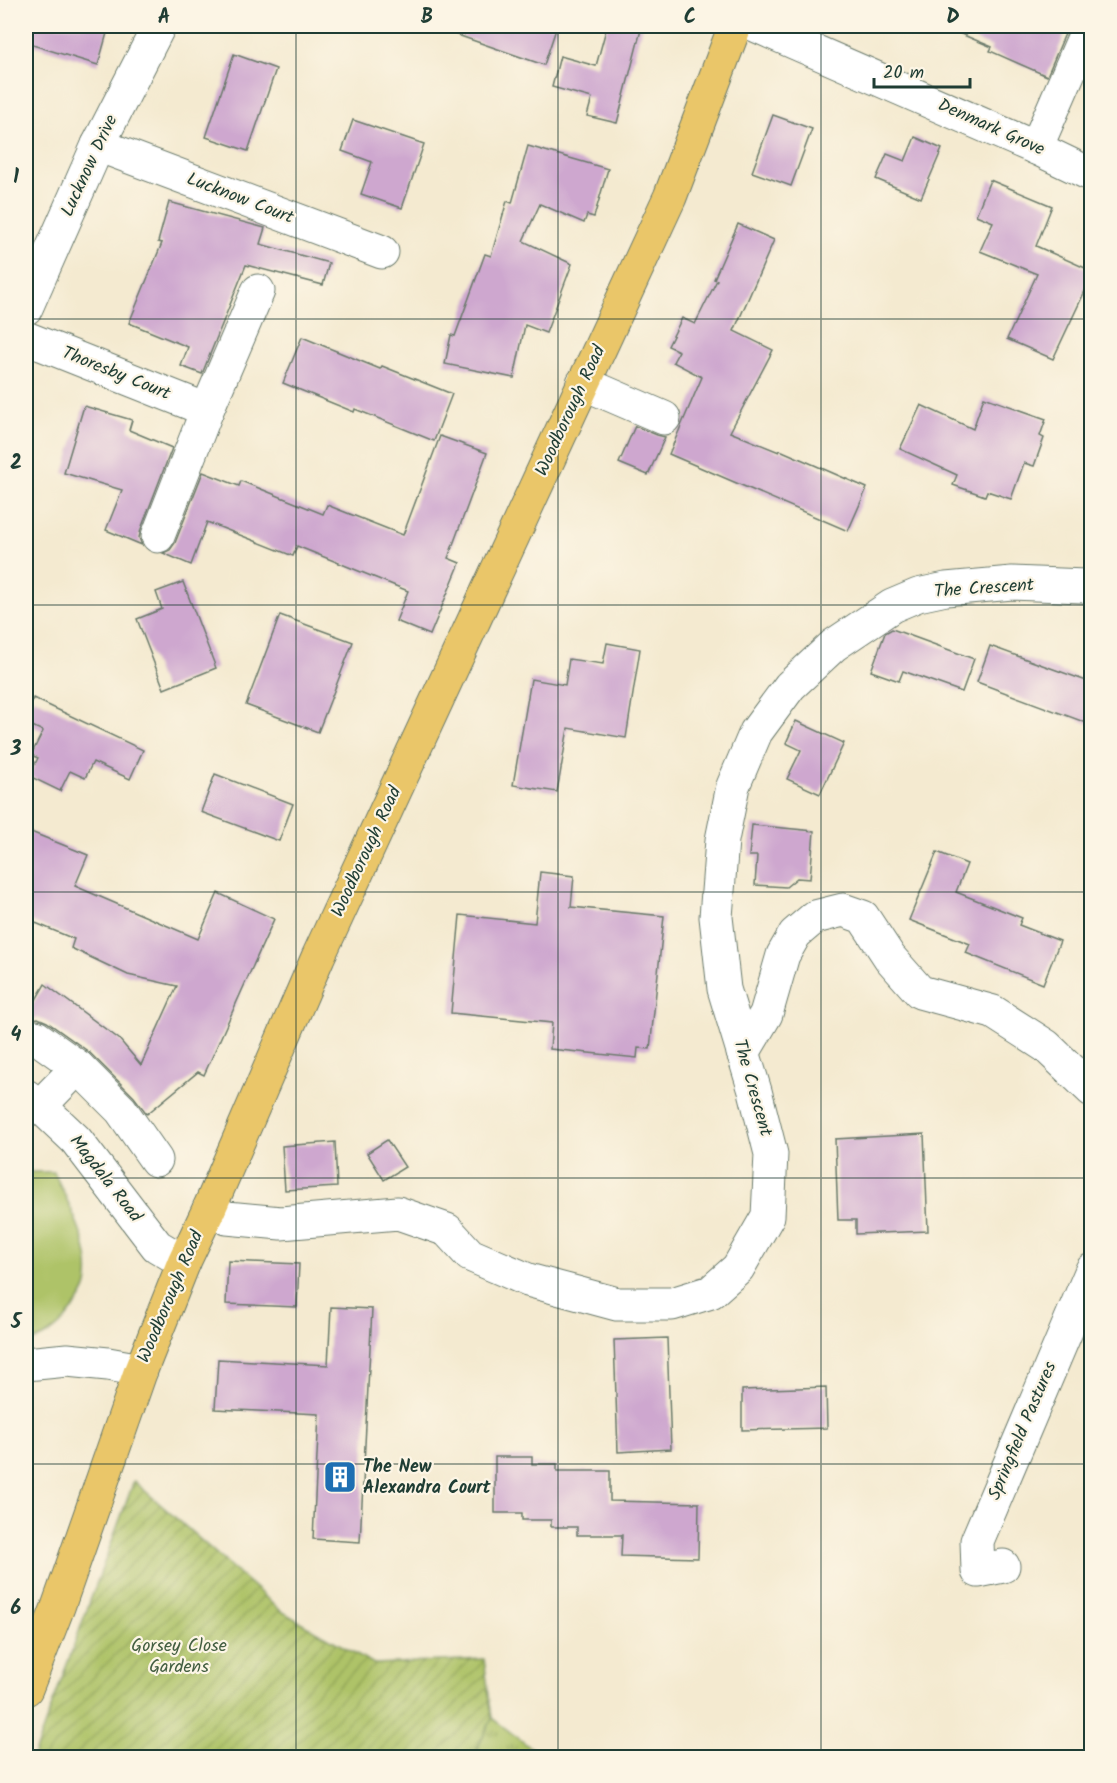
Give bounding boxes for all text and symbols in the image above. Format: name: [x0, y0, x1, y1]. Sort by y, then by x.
text: A: [158, 2, 170, 34]
text: B: [421, 2, 433, 34]
text: C: [684, 2, 696, 34]
text: D: [946, 2, 960, 34]
scale bar: [874, 51, 970, 89]
text: 20 m: [883, 59, 924, 88]
street label: Denmark Grove: [933, 91, 1049, 165]
street label: Lucknow Drive: [54, 110, 126, 222]
text: 1: [13, 162, 19, 194]
street label: Lucknow Court: [182, 165, 299, 233]
street label: Thoresby Court: [57, 339, 176, 409]
street label: Woodborough Road: [528, 340, 614, 481]
text: 2: [10, 448, 22, 480]
street label: The Crescent: [933, 571, 1036, 607]
text: 3: [10, 734, 22, 766]
street label: Woodborough Road: [324, 781, 410, 922]
text: 4: [11, 1020, 22, 1052]
street label: The Crescent: [724, 1036, 780, 1141]
street label: Magdala Road: [61, 1129, 149, 1230]
street label: Woodborough Road: [130, 1225, 212, 1368]
text: 5: [10, 1307, 23, 1339]
street label: Springfield Pastures: [981, 1357, 1065, 1505]
place label: The New Alexandra Court: [363, 1453, 492, 1503]
building icon: The New Alexandra Court: [322, 1459, 358, 1495]
text: 6: [11, 1593, 22, 1625]
park label: Gorsey Close Gardens: [131, 1632, 227, 1682]

